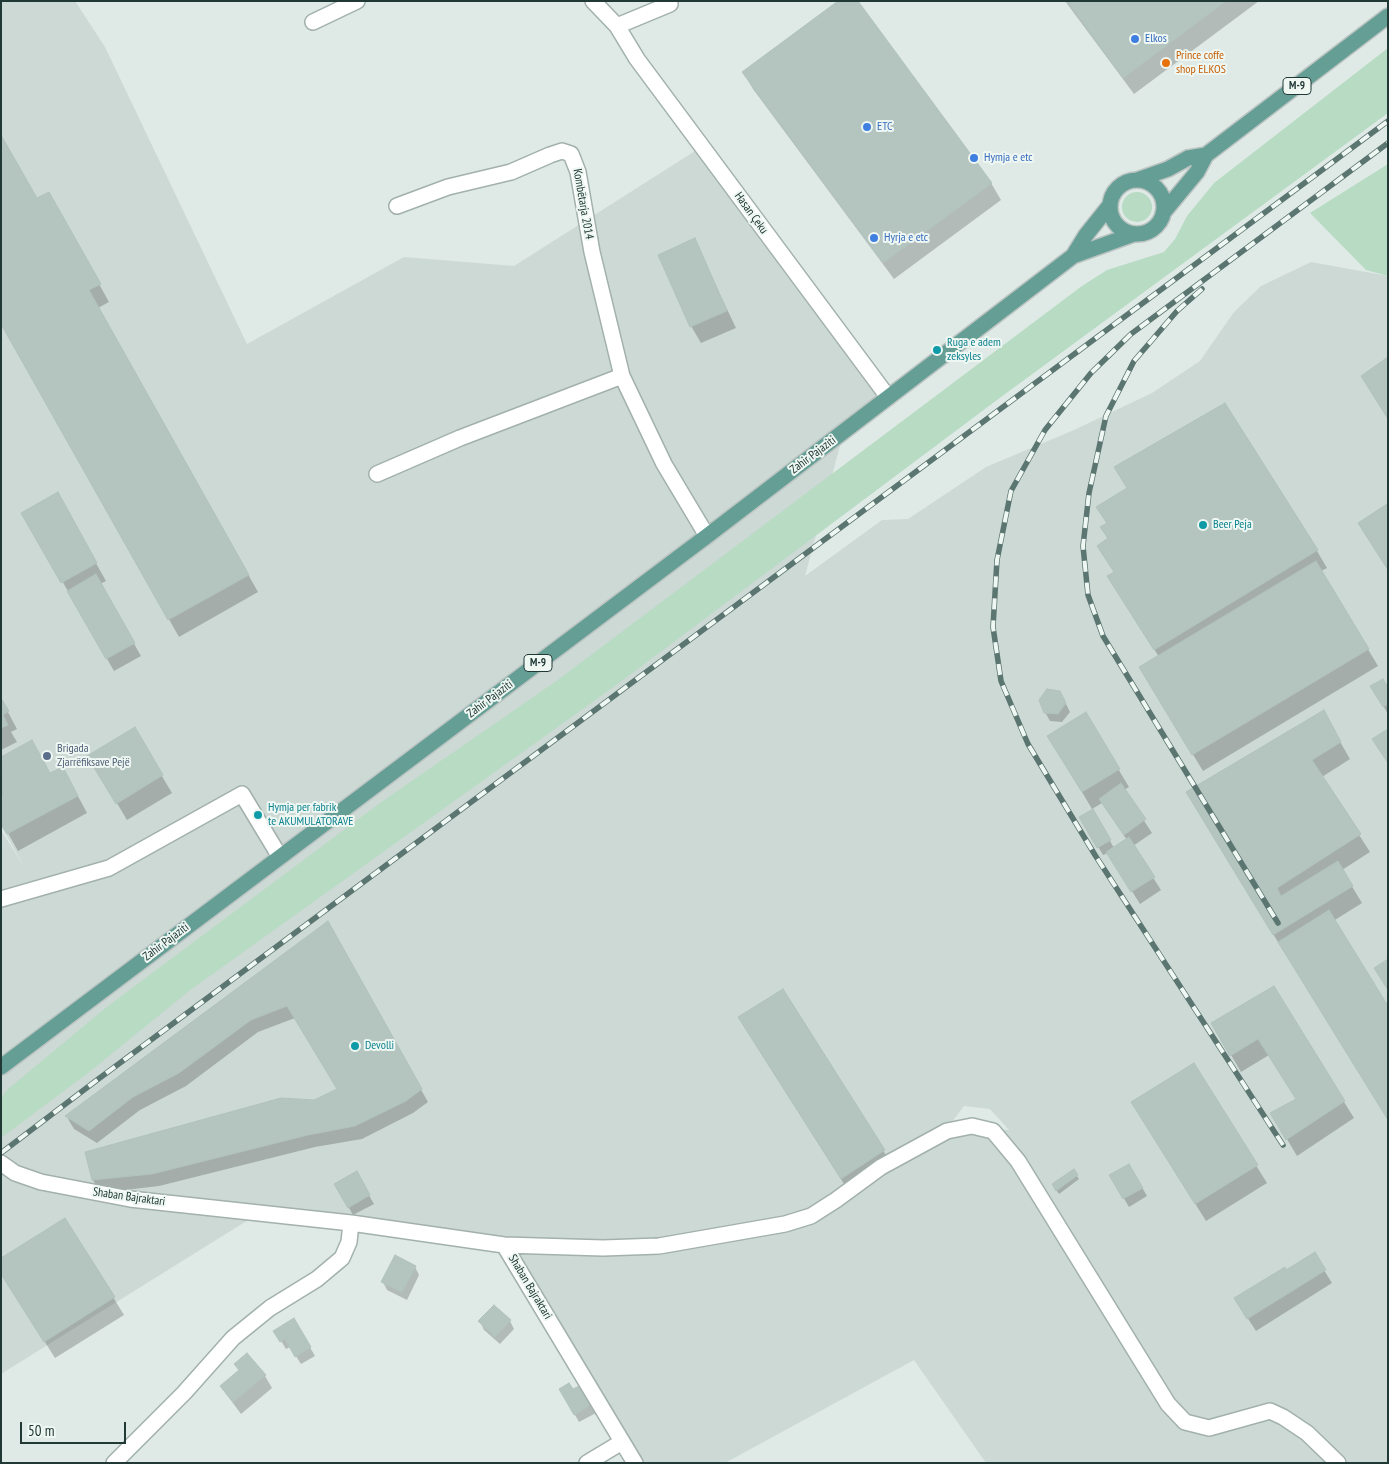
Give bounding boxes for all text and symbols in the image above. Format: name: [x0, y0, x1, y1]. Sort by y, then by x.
place label: Elkos: [1145, 32, 1167, 46]
marker: Elkos: [1129, 33, 1141, 45]
place label: Prince coffe shop ELKOS: [1176, 49, 1226, 77]
marker: Prince coffe shop ELKOS: [1160, 57, 1172, 69]
road number: M-9: [1283, 78, 1311, 94]
place label: ETC: [877, 120, 893, 134]
marker: ETC: [861, 121, 873, 133]
place label: Hymja e etc: [984, 151, 1033, 165]
marker: Hymja e etc: [968, 152, 980, 164]
street label: Kombëtarja 2014: [570, 168, 596, 240]
street label: Hasan Çeku: [731, 189, 771, 237]
place label: Hyrja e etc: [884, 231, 928, 245]
marker: Hyrja e etc: [868, 232, 880, 244]
place label: Ruga e adem zeksyles: [947, 336, 1001, 364]
marker: Ruga e adem zeksyles: [931, 344, 943, 356]
street label: Zahir Pajaziti: [787, 433, 839, 477]
place label: Beer Peja: [1213, 518, 1252, 532]
marker: Beer Peja: [1197, 519, 1209, 531]
road number: M-9: [524, 654, 552, 671]
street label: Zahir Pajaziti: [464, 677, 516, 721]
place label: Brigada Zjarrëfiksave Pejë: [57, 742, 130, 770]
marker: Brigada Zjarrëfiksave Pejë: [41, 750, 53, 762]
place label: Hymja per fabrik te AKUMULATORAVE: [268, 801, 353, 829]
marker: Hymja per fabrik te AKUMULATORAVE: [252, 809, 264, 821]
street label: Zahir Pajaziti: [140, 920, 192, 964]
place label: Devolli: [365, 1039, 394, 1053]
marker: Devolli: [349, 1040, 361, 1052]
street label: Shaban Bajraktari: [92, 1185, 166, 1209]
street label: Shaban Bajraktari: [505, 1252, 555, 1322]
scale bar: [22, 1412, 129, 1444]
text: 50 m: [28, 1421, 54, 1440]

